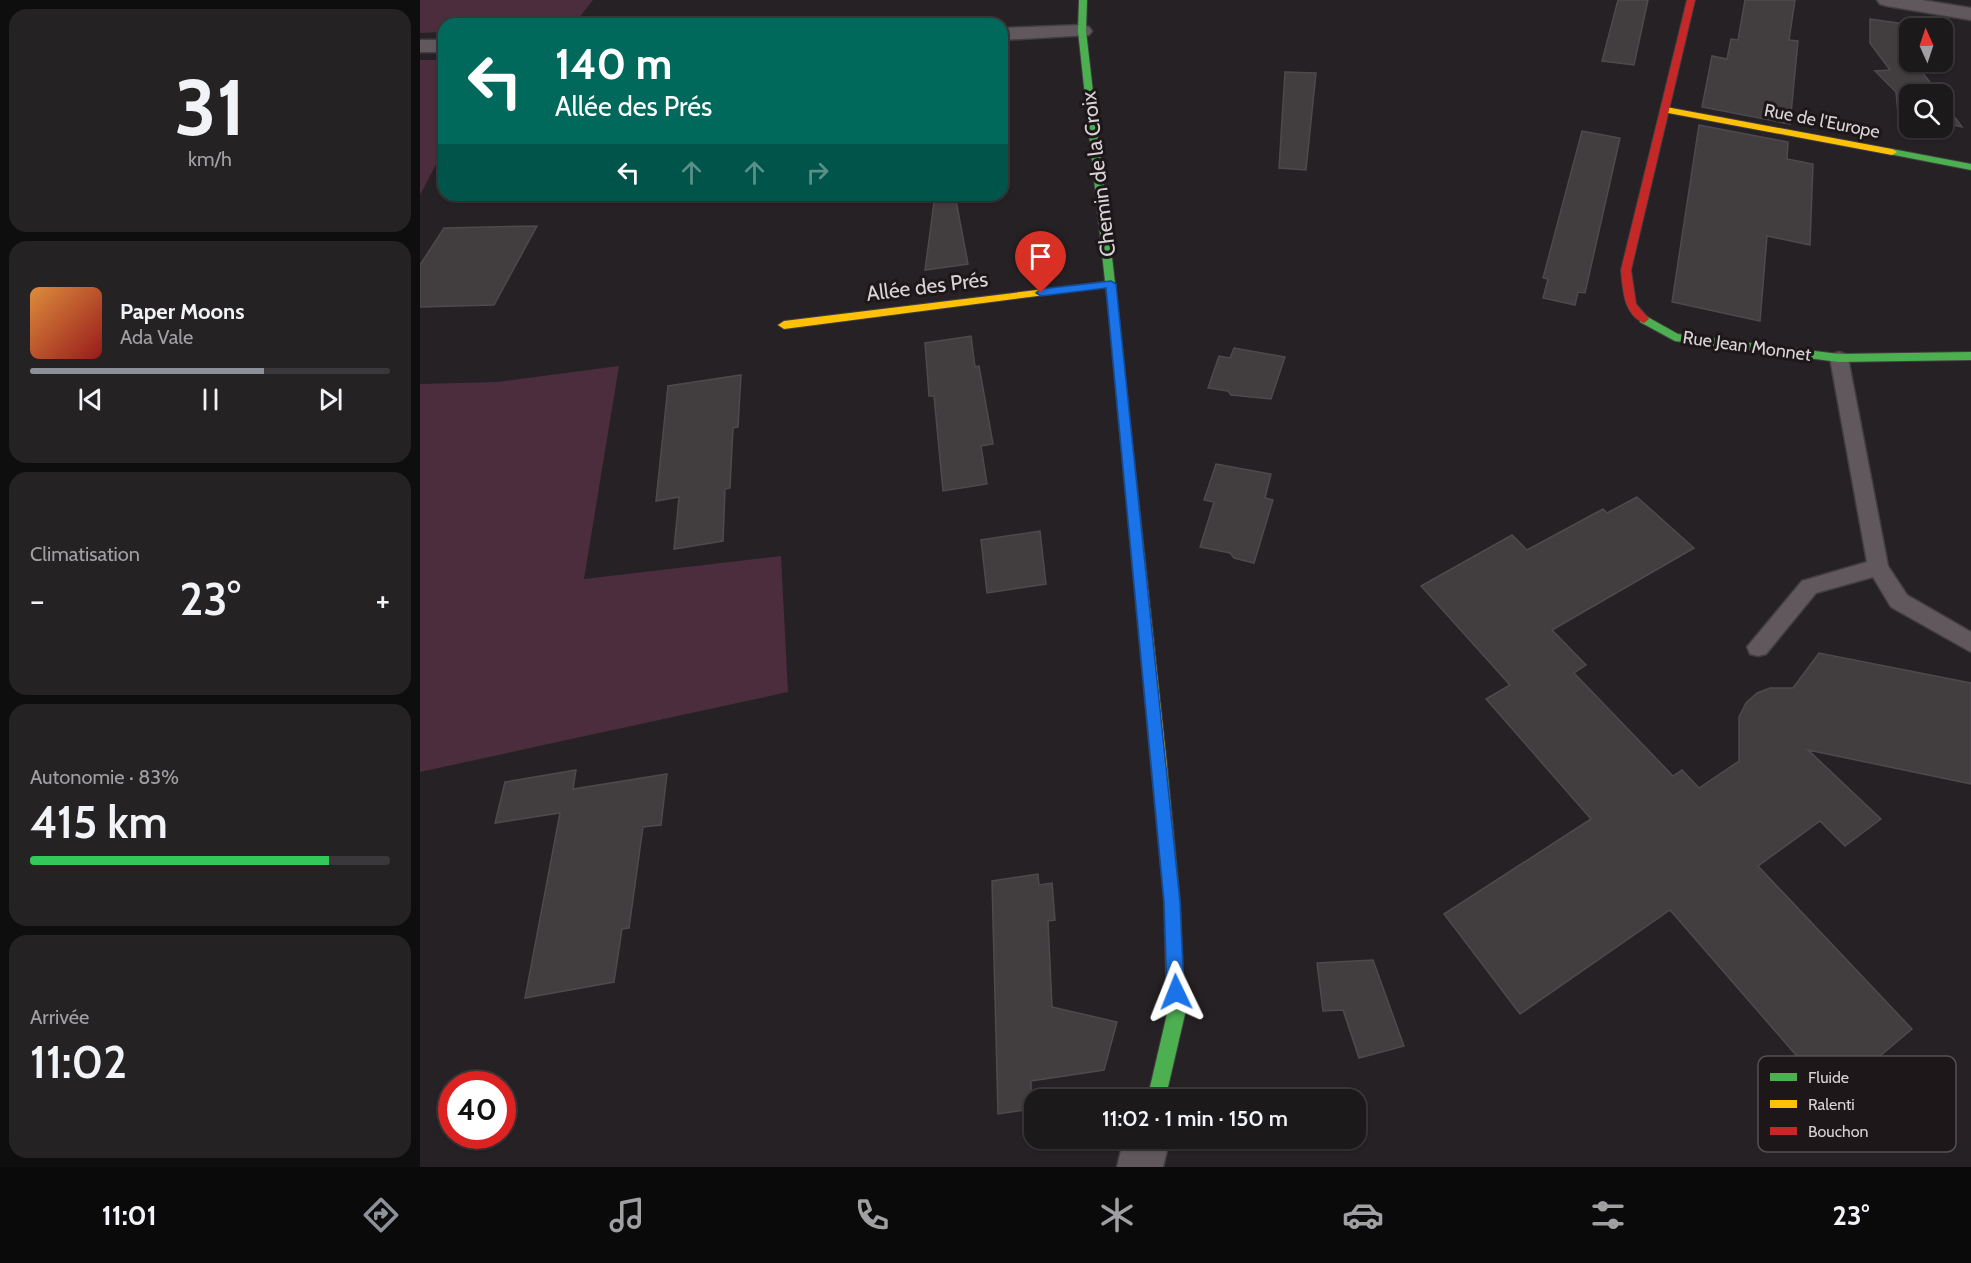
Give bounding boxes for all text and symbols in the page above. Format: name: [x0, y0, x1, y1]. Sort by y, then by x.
north arrow: [1899, 18, 1953, 72]
map controls: [1899, 18, 1953, 138]
text: 140 m: [555, 38, 672, 90]
icon: left: [456, 42, 534, 120]
text: 31: [175, 60, 245, 155]
button: search: [1899, 84, 1953, 138]
text: Allée des Prés: [555, 90, 712, 123]
street label: Chemin de la Croix: [1075, 90, 1121, 258]
street label: Rue de l'Europe: [1762, 99, 1882, 143]
text: km/h: [188, 147, 232, 171]
icon: left: [612, 156, 645, 189]
icon: ahead: [675, 156, 708, 189]
icon: ahead: [738, 156, 771, 189]
icon: right: [801, 156, 834, 189]
pin: [1015, 231, 1066, 293]
icon: arrive: [1024, 240, 1057, 273]
street label: Allée des Prés: [865, 266, 990, 306]
text: Paper Moons: [120, 298, 244, 325]
text: Ada Vale: [120, 325, 193, 349]
street label: Rue Jean Monnet: [1681, 326, 1813, 366]
icon: previous: [74, 383, 107, 416]
icon: pause: [194, 383, 227, 416]
icon: next: [314, 383, 347, 416]
text: Climatisation: [30, 542, 140, 566]
text: 23°: [179, 572, 241, 626]
text: −: [30, 580, 45, 620]
text: +: [375, 580, 390, 620]
text: Autonomie · 83%: [30, 765, 179, 789]
text: 415 km: [30, 795, 168, 849]
position arrow: [1144, 960, 1208, 1024]
text: Arrivée: [30, 1005, 89, 1029]
text: 11:02: [30, 1035, 127, 1089]
legend: [1758, 1056, 1956, 1152]
text: Fluide: [1808, 1068, 1849, 1087]
speed limit sign: 40: [438, 1071, 516, 1149]
text: Ralenti: [1808, 1095, 1855, 1114]
text: 11:02 · 1 min · 150 m: [1102, 1105, 1288, 1132]
text: Bouchon: [1808, 1122, 1868, 1141]
icon: directions: [360, 1194, 402, 1236]
icon: music: [606, 1194, 648, 1236]
icon: phone: [851, 1194, 893, 1236]
icon: climate: [1096, 1194, 1138, 1236]
icon: car: [1342, 1194, 1384, 1236]
icon: filters: [1587, 1194, 1629, 1236]
text: 11:01: [102, 1199, 157, 1232]
text: 23°: [1833, 1199, 1869, 1232]

